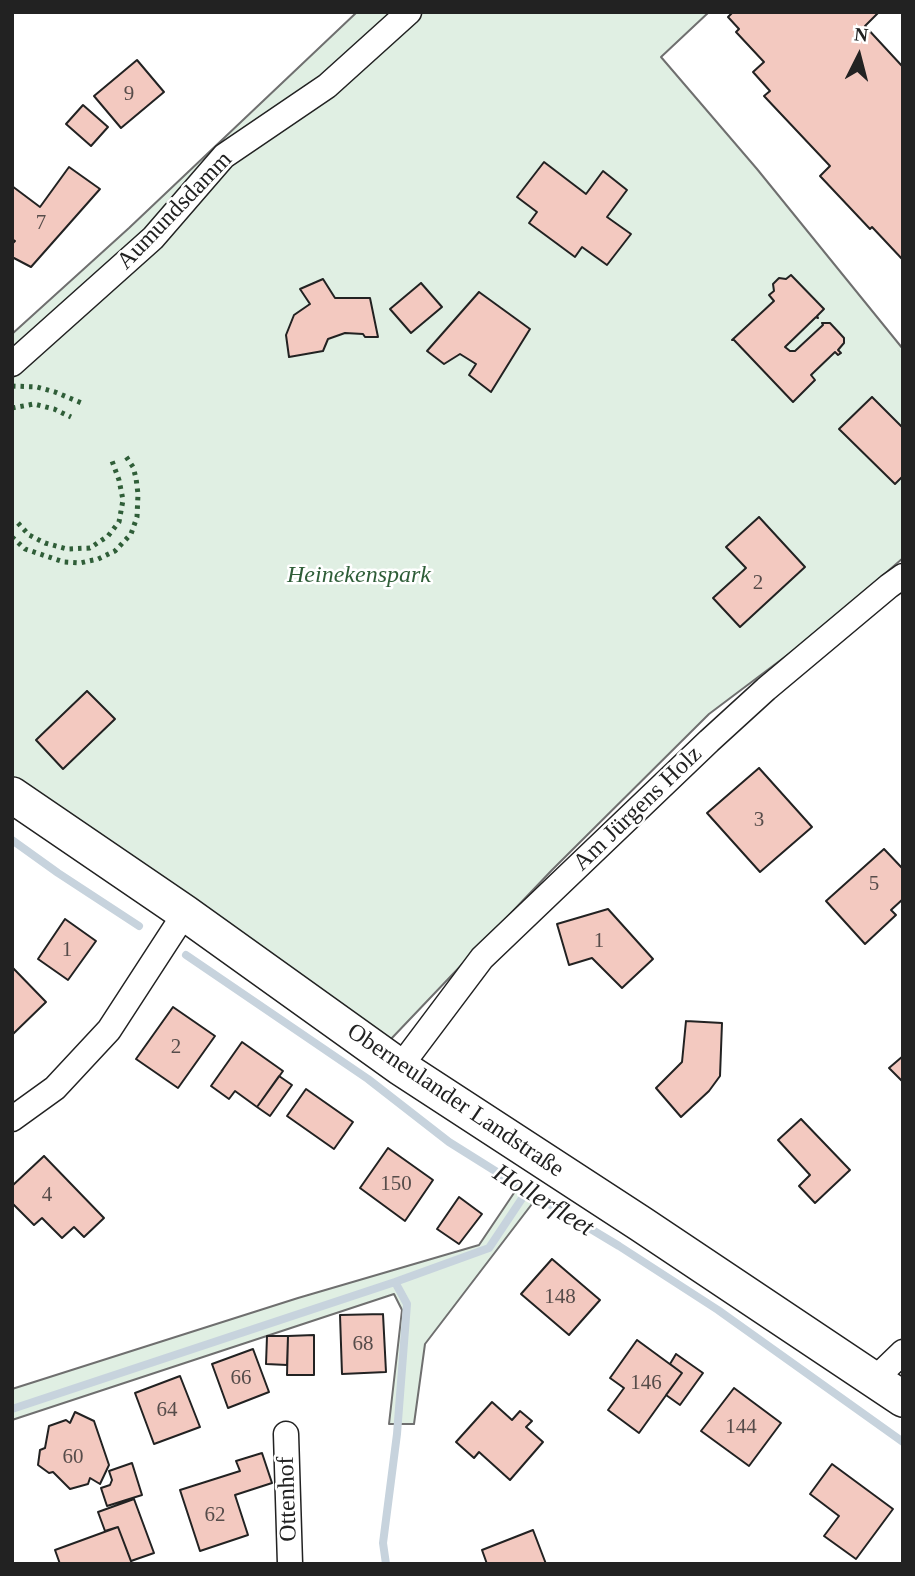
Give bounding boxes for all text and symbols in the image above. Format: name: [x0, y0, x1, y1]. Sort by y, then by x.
north arrow: [824, 21, 894, 91]
text: N: [853, 23, 869, 46]
house number: 9: [124, 81, 134, 107]
street label: Aumundsdamm: [111, 146, 239, 276]
house number: 7: [36, 210, 46, 236]
park label: Heinekenspark: [287, 562, 431, 590]
house number: 2: [753, 570, 763, 596]
street label: Am Jürgens Holz: [568, 740, 708, 878]
house number: 3: [754, 807, 764, 833]
house number: 5: [869, 871, 879, 897]
house number: 1: [594, 928, 604, 954]
house number: 1: [62, 937, 72, 963]
street label: Oberneulander Landstraße: [341, 1018, 569, 1184]
house number: 2: [171, 1034, 181, 1060]
water label: Hollerfleet: [487, 1158, 599, 1244]
house number: 150: [380, 1171, 412, 1197]
house number: 4: [42, 1182, 52, 1208]
house number: 148: [544, 1284, 576, 1310]
house number: 68: [352, 1331, 374, 1357]
house number: 66: [230, 1365, 252, 1391]
house number: 146: [630, 1370, 662, 1396]
house number: 64: [156, 1397, 178, 1423]
house number: 144: [725, 1414, 757, 1440]
house number: 60: [62, 1444, 84, 1470]
street label: Ottenhof: [272, 1456, 304, 1542]
house number: 62: [204, 1502, 226, 1528]

